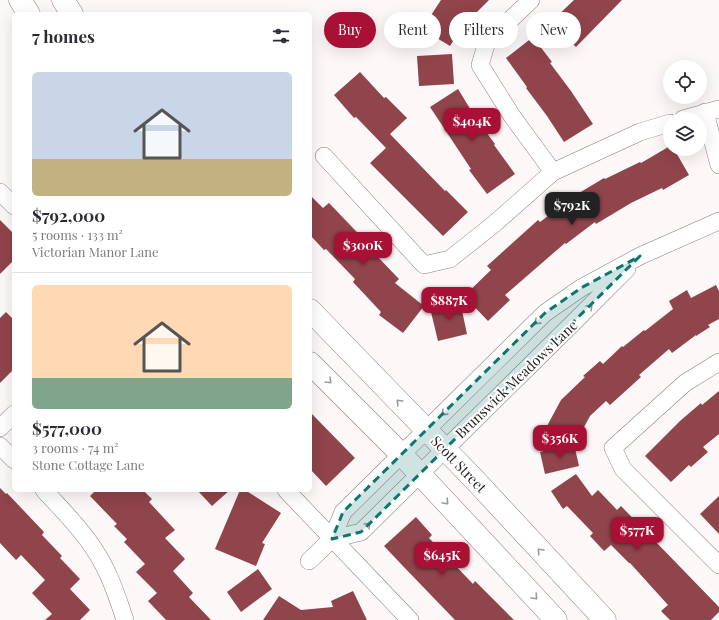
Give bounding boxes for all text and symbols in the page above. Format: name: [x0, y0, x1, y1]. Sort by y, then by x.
chip: Buy: [324, 12, 376, 48]
chip: Rent: [384, 12, 441, 48]
chip: Filters: [449, 12, 518, 48]
chip: New: [526, 12, 581, 48]
text: 7 homes: [32, 25, 95, 47]
icon: filters: [270, 25, 292, 47]
map controls: [663, 60, 707, 156]
button: locate: [663, 60, 707, 104]
icon: home: [126, 98, 198, 170]
pin: $404K: [444, 108, 500, 142]
text: $404K: [453, 112, 491, 129]
button: layers: [663, 112, 707, 156]
pin: $792K: [544, 192, 600, 226]
text: $792K: [554, 196, 590, 213]
text: $792,000: [32, 204, 105, 226]
text: 5 rooms · 133 m²: [32, 226, 123, 243]
pin: $300K: [335, 232, 391, 266]
text: $300K: [343, 236, 383, 253]
text: Victorian Manor Lane: [32, 243, 159, 260]
pin: $887K: [421, 287, 477, 321]
text: $887K: [430, 291, 468, 308]
one-way arrow: [585, 304, 593, 312]
icon: home: [126, 311, 198, 383]
street label: Brunswick Meadows Lane: [451, 316, 581, 442]
one-way arrow: [534, 317, 542, 325]
one-way arrow: [324, 376, 332, 384]
one-way arrow: [396, 399, 404, 407]
one-way arrow: [441, 408, 449, 416]
text: $577,000: [32, 417, 102, 439]
pin: $356K: [532, 425, 588, 459]
text: $356K: [542, 429, 578, 446]
street label: Scott Street: [427, 431, 492, 497]
text: 3 rooms · 74 m²: [32, 439, 119, 456]
text: Stone Cottage Lane: [32, 456, 145, 473]
one-way arrow: [441, 498, 448, 505]
pin: $577K: [609, 517, 665, 551]
text: $577K: [620, 521, 654, 538]
one-way arrow: [363, 523, 370, 530]
pin: $645K: [414, 542, 470, 576]
text: $645K: [424, 546, 460, 563]
one-way arrow: [538, 548, 545, 555]
one-way arrow: [530, 592, 538, 600]

